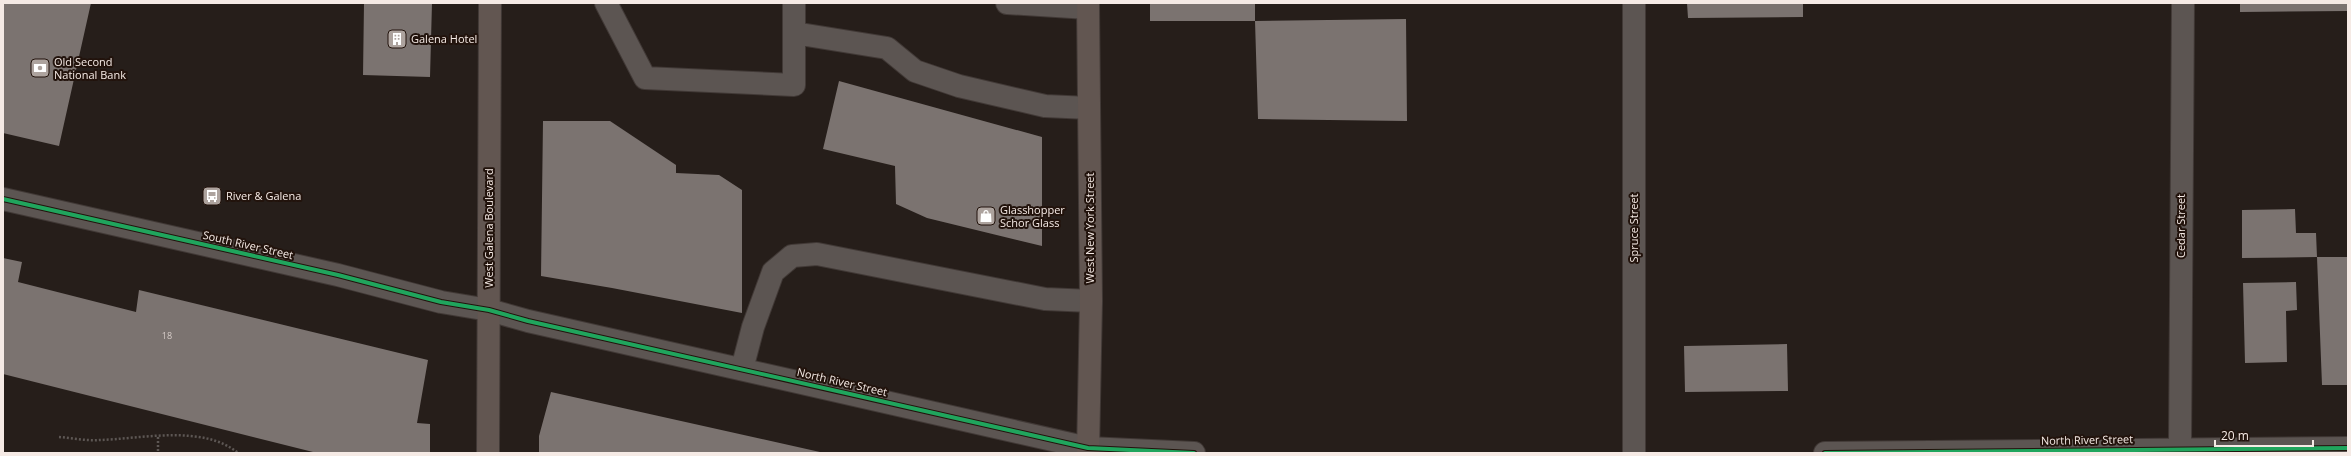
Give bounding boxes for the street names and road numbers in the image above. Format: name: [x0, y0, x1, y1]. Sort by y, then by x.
street label: West Galena Boulevard: [481, 168, 496, 288]
street label: West New York Street: [1082, 173, 1097, 283]
street label: Spruce Street: [1626, 193, 1641, 263]
street label: Cedar Street: [2173, 194, 2188, 258]
street label: South River Street: [201, 227, 295, 262]
street label: North River Street: [795, 364, 889, 399]
street label: North River Street: [2041, 431, 2133, 448]

